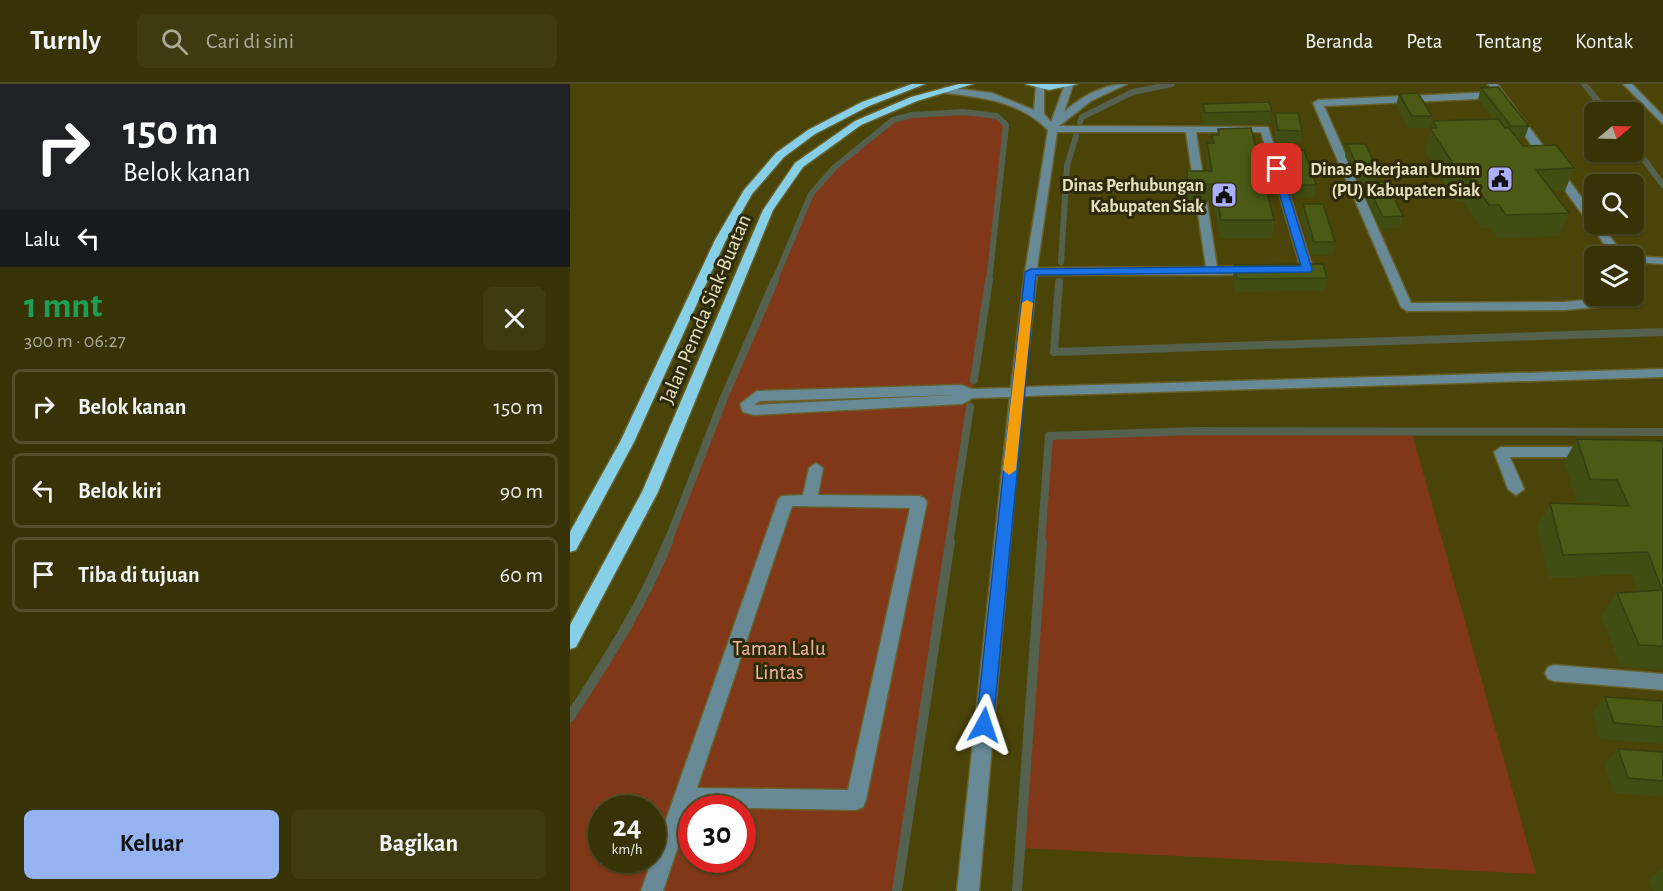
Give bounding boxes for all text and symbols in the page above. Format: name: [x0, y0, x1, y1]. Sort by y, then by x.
search box: [137, 14, 557, 68]
icon: search: [158, 25, 191, 58]
text: Turnly: [30, 27, 101, 55]
text: Cari di sini: [206, 30, 294, 52]
text: Beranda: [1305, 31, 1373, 52]
text: Peta: [1406, 31, 1442, 52]
text: Tentang: [1475, 31, 1542, 52]
text: Kontak: [1575, 31, 1633, 52]
north arrow: [1584, 102, 1644, 162]
map controls: [1584, 102, 1644, 306]
icon: right: [24, 108, 102, 186]
text: 150 m: [123, 110, 218, 152]
pin: [1251, 143, 1302, 194]
icon: arrive: [1260, 152, 1293, 185]
text: Belok kanan: [123, 159, 250, 186]
place label: Dinas Pekerjaan Umum (PU) Kabupaten Siak: [1310, 161, 1480, 200]
public building icon: Dinas Pekerjaan Umum (PU) Kabupaten Siak: [1485, 164, 1515, 194]
button: search: [1584, 174, 1644, 234]
place label: Dinas Perhubungan Kabupaten Siak: [1062, 177, 1204, 216]
public building icon: Dinas Perhubungan Kabupaten Siak: [1209, 180, 1239, 210]
street label: Jalan Pemda Siak-Buatan: [656, 211, 755, 407]
icon: left: [72, 222, 105, 255]
text: Lalu: [24, 228, 60, 250]
button: layers: [1584, 246, 1644, 306]
button: close: [483, 287, 546, 350]
text: 1 mnt: [24, 288, 102, 324]
text: 300 m · 06:27: [24, 331, 126, 351]
icon: right: [27, 390, 60, 423]
text: Belok kanan: [78, 396, 186, 418]
text: 150 m: [493, 396, 543, 418]
icon: left: [27, 474, 60, 507]
text: Belok kiri: [78, 480, 162, 502]
text: 90 m: [500, 480, 543, 502]
icon: arrive: [27, 558, 60, 591]
text: Tiba di tujuan: [78, 564, 200, 586]
text: 60 m: [500, 564, 543, 586]
park label: Taman Lalu Lintas: [732, 638, 826, 683]
position arrow: [952, 693, 1016, 757]
speed limit sign: 30: [678, 795, 756, 873]
button: Keluar: [24, 810, 279, 879]
button: Bagikan: [291, 810, 546, 879]
text: 24: [612, 812, 642, 842]
text: km/h: [612, 842, 642, 857]

